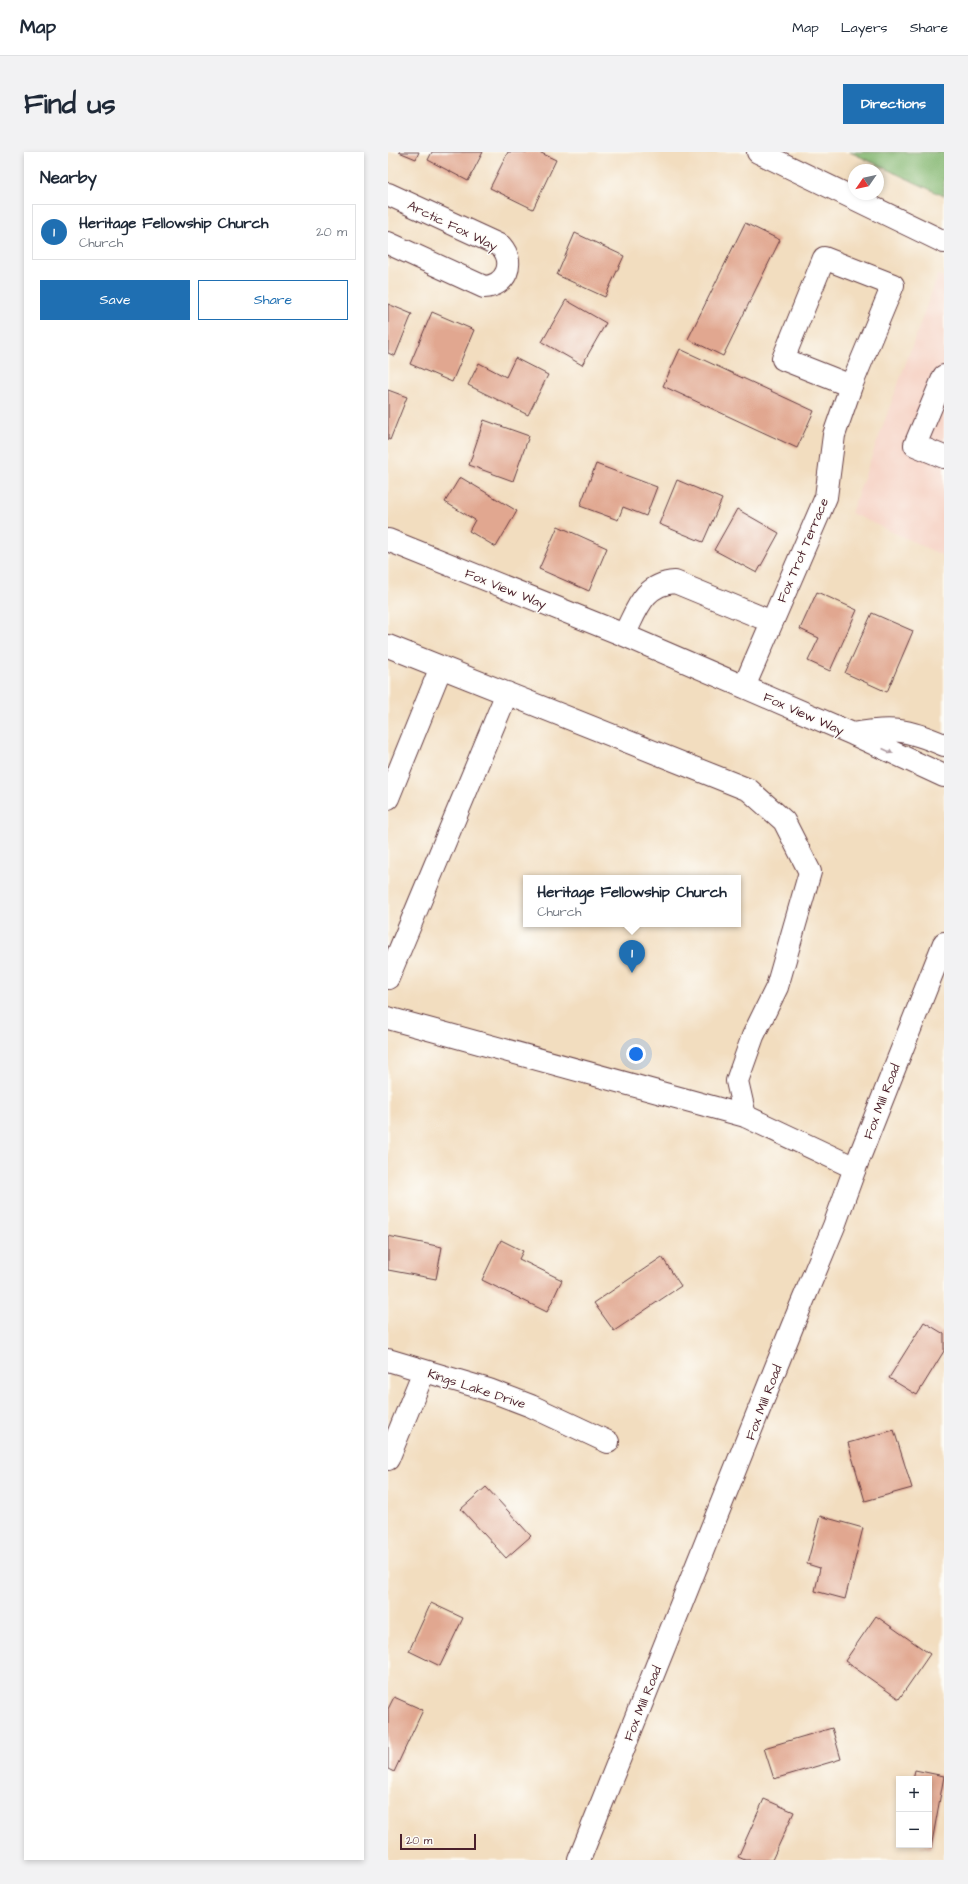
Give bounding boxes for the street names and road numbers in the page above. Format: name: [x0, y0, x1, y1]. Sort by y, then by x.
street label: Arctic Fox Way: [404, 196, 501, 256]
street label: Fox Trot Terrace: [773, 495, 833, 605]
street label: Fox View Way: [462, 564, 549, 614]
street label: Fox View Way: [760, 688, 847, 741]
street label: Fox Mill Road: [859, 1061, 905, 1142]
street label: Fox Mill Road: [741, 1362, 787, 1443]
street label: Kings Lake Drive: [425, 1365, 528, 1414]
street label: Fox Mill Road: [620, 1663, 666, 1744]

